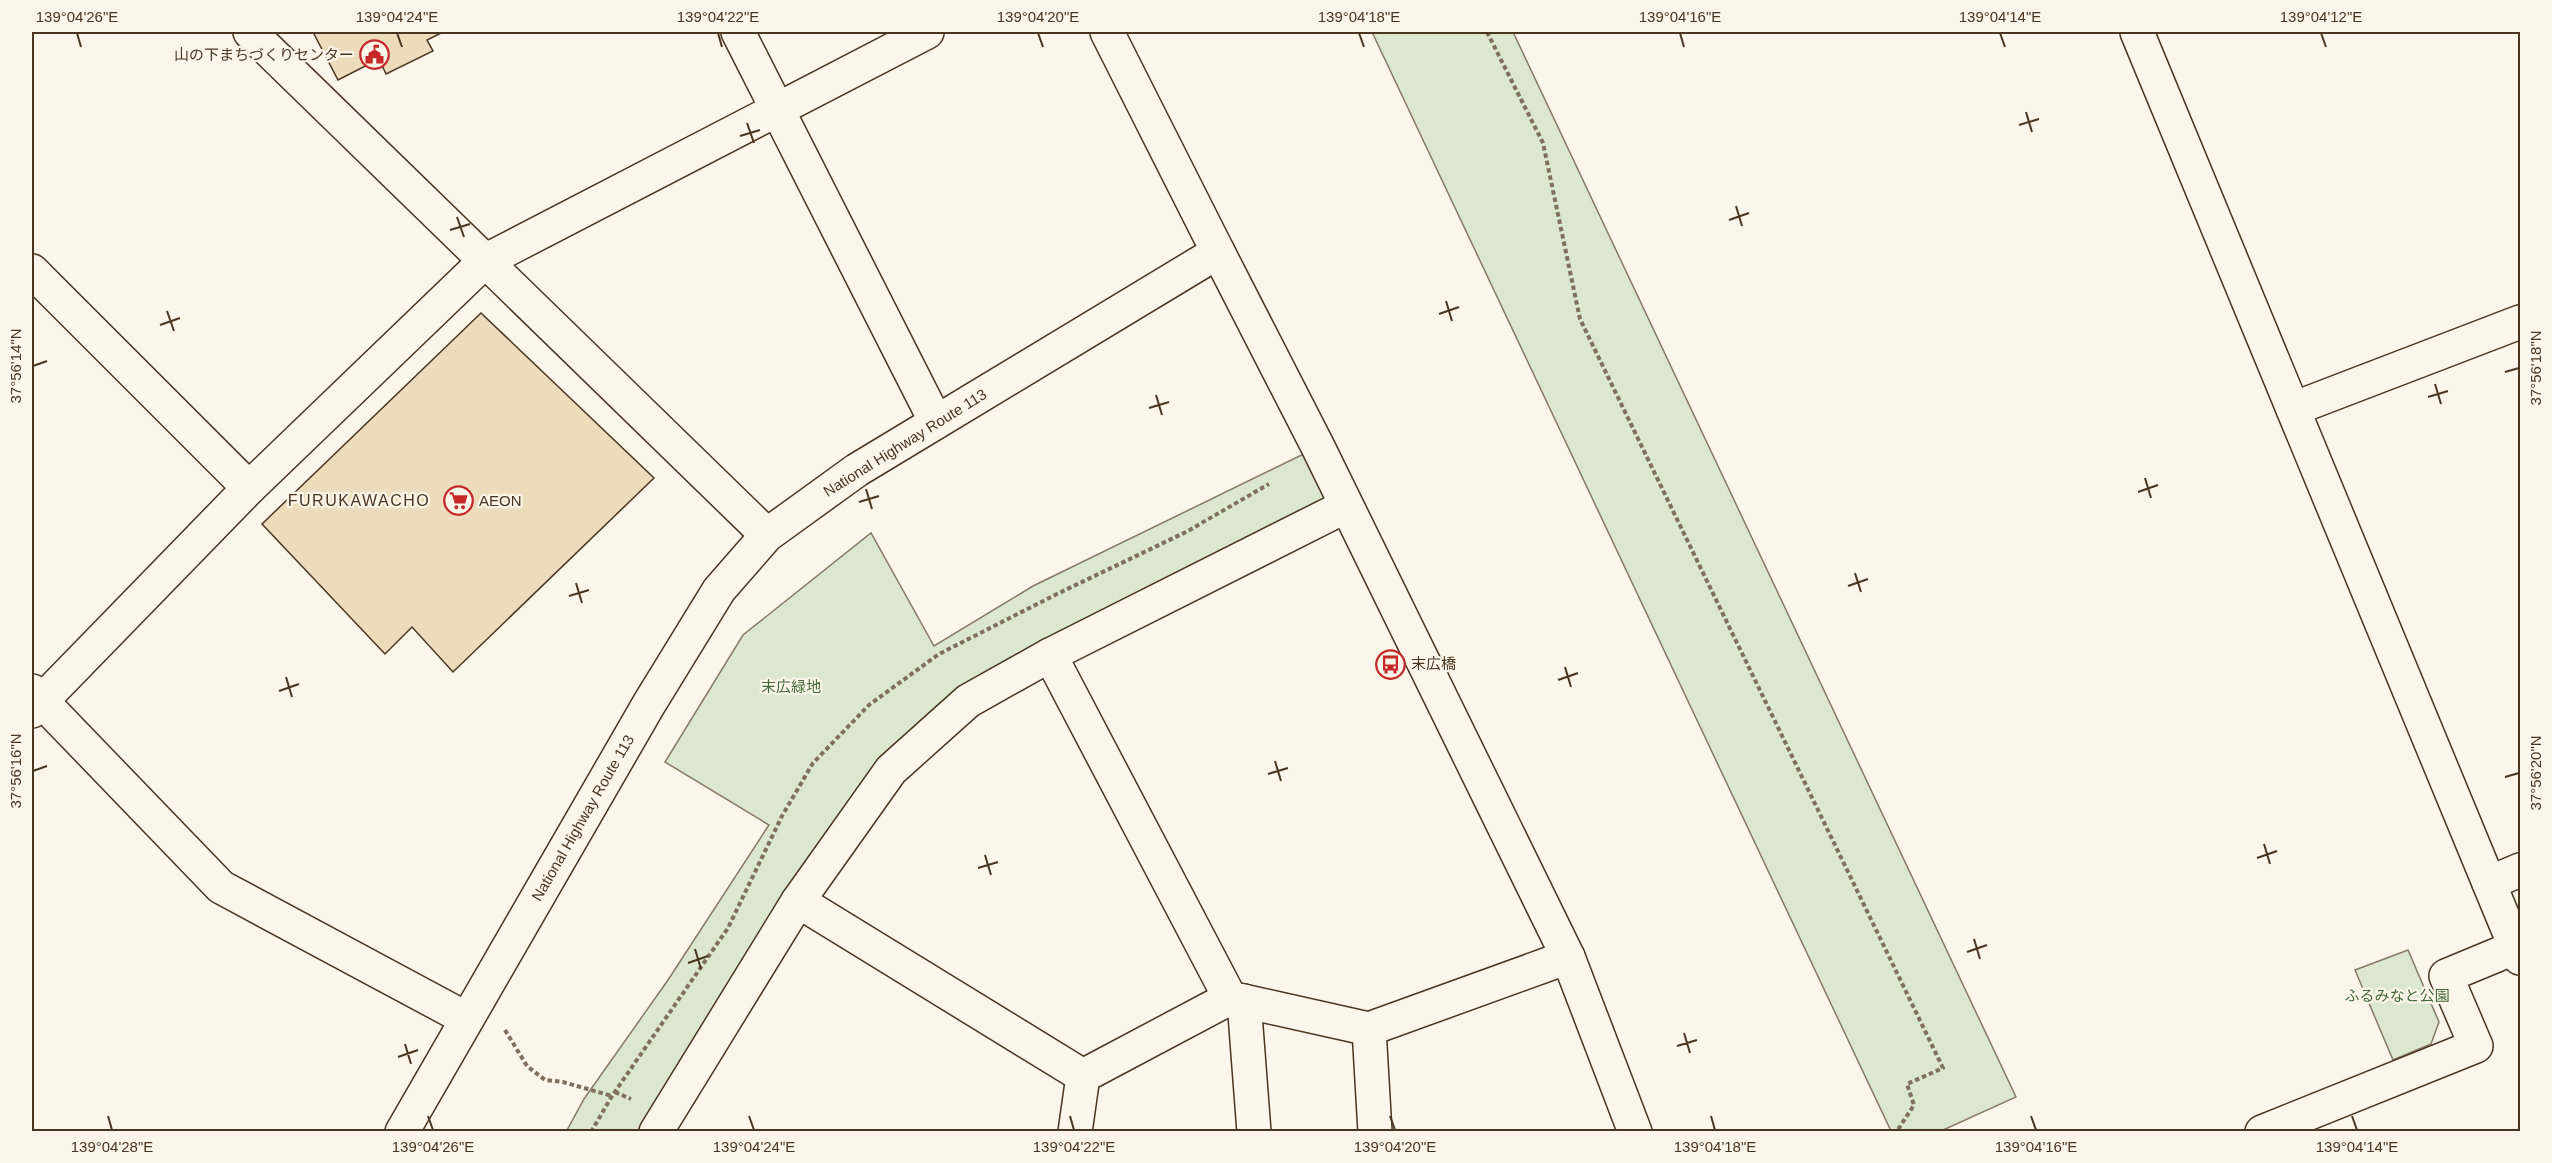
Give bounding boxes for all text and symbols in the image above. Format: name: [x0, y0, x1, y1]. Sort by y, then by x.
text: 139°04'26"E: [36, 8, 118, 25]
text: 139°04'24"E: [356, 8, 438, 25]
text: 139°04'22"E: [677, 8, 759, 25]
text: 139°04'20"E: [997, 8, 1079, 25]
text: 139°04'18"E: [1318, 8, 1400, 25]
text: 139°04'16"E: [1639, 8, 1721, 25]
text: 139°04'14"E: [1959, 8, 2041, 25]
text: 139°04'12"E: [2280, 8, 2362, 25]
public building icon: 山の下まちづくりセンター: [359, 39, 391, 71]
place label: 山の下まちづくりセンター: [174, 46, 354, 63]
text: 37°56'14"N: [7, 328, 24, 404]
text: 37°56'18"N: [2527, 330, 2544, 406]
street label: National Highway Route 113: [820, 385, 989, 500]
supermarket icon: AEON: [442, 485, 474, 517]
district label: FURUKAWACHO: [288, 492, 430, 509]
place label: AEON: [479, 492, 522, 509]
bus stop icon: 末広橋: [1374, 648, 1406, 680]
place label: 末広橋: [1411, 655, 1456, 672]
park label: 末広緑地: [761, 678, 821, 695]
street label: National Highway Route 113: [528, 732, 637, 904]
text: 37°56'16"N: [7, 733, 24, 809]
text: 37°56'20"N: [2527, 735, 2544, 811]
park label: ふるみなと公園: [2344, 987, 2450, 1004]
text: 139°04'28"E: [71, 1138, 153, 1155]
text: 139°04'26"E: [392, 1138, 474, 1155]
text: 139°04'24"E: [713, 1138, 795, 1155]
text: 139°04'22"E: [1033, 1138, 1115, 1155]
text: 139°04'20"E: [1354, 1138, 1436, 1155]
text: 139°04'18"E: [1674, 1138, 1756, 1155]
text: 139°04'16"E: [1995, 1138, 2077, 1155]
text: 139°04'14"E: [2316, 1138, 2398, 1155]

